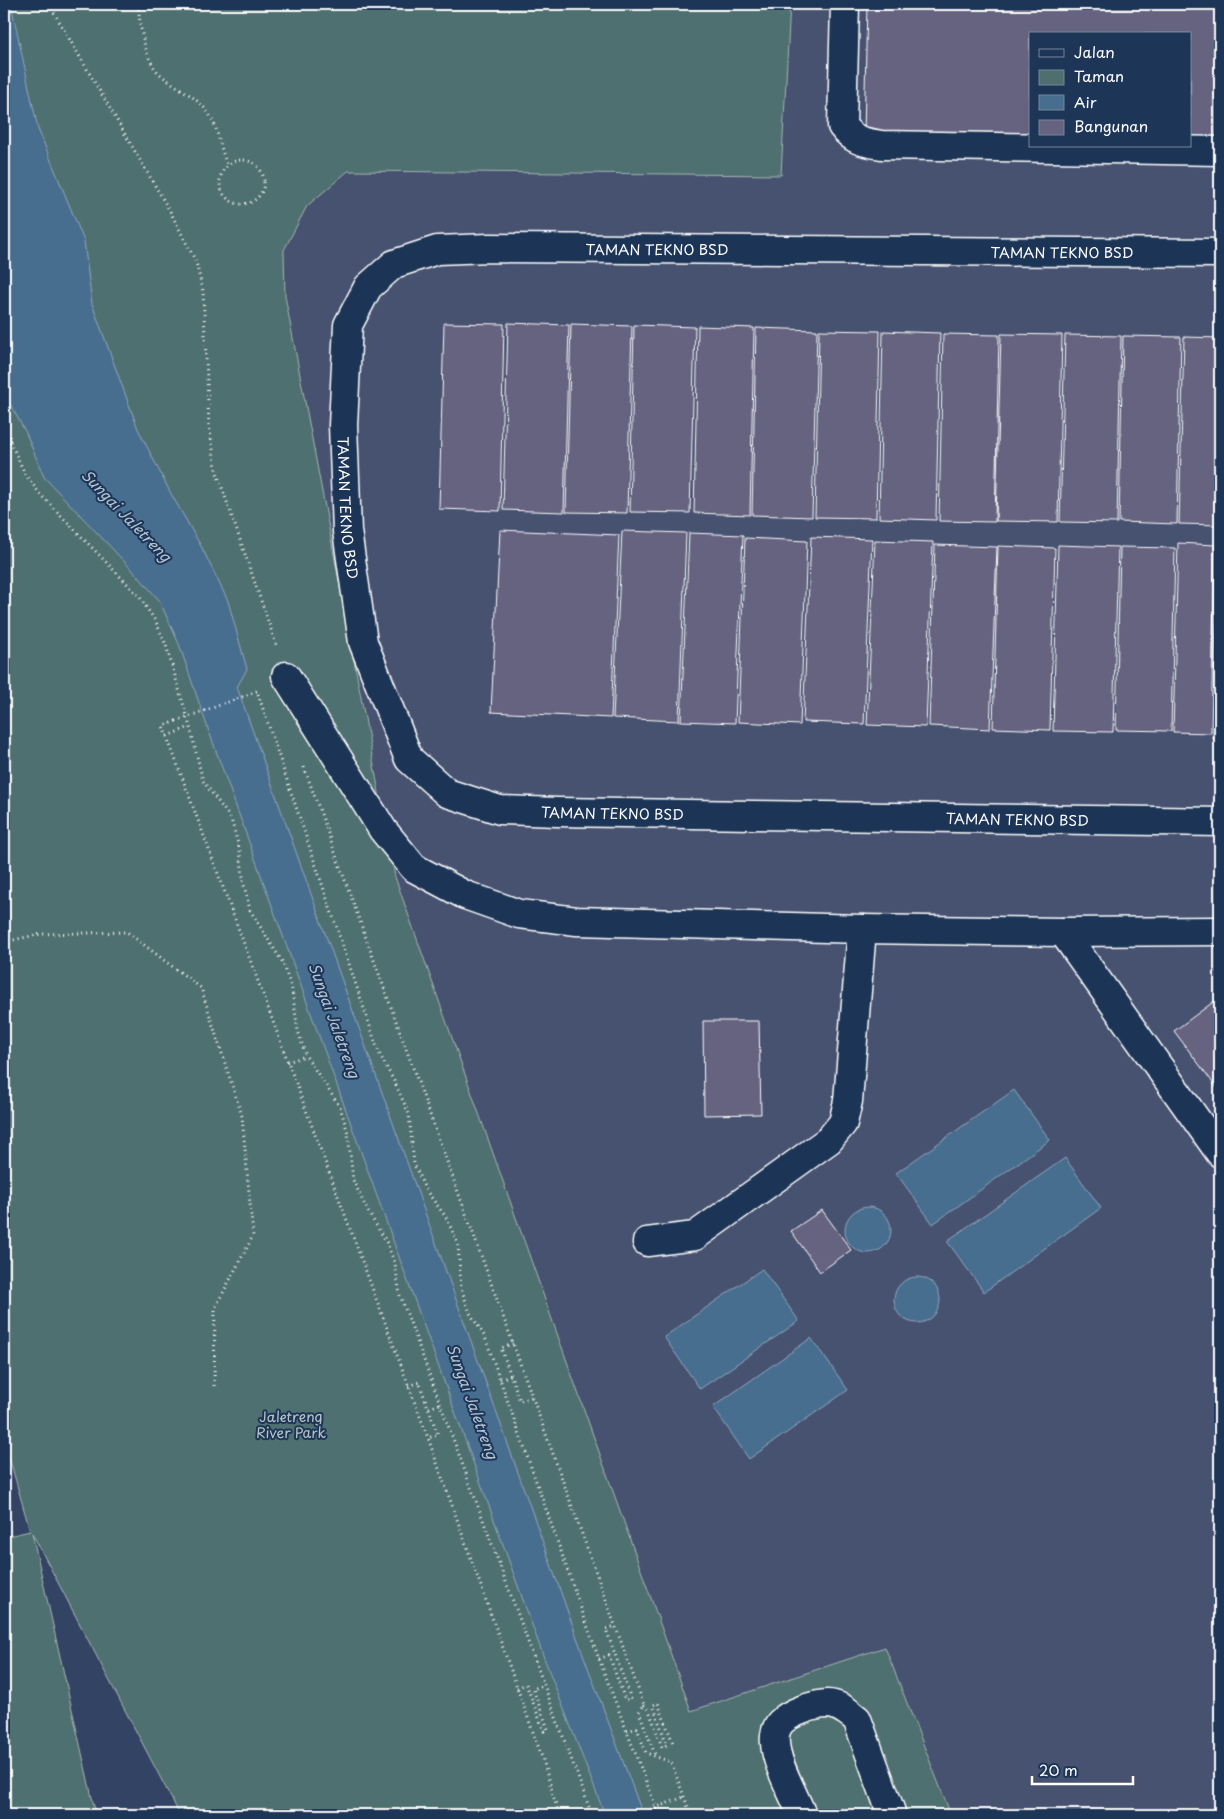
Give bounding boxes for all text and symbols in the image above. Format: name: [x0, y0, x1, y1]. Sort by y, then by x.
legend: [1029, 32, 1192, 148]
text: Jalan: [1074, 40, 1115, 63]
text: Taman: [1074, 64, 1124, 87]
text: Air: [1074, 90, 1097, 113]
text: Bangunan: [1074, 114, 1148, 137]
street label: TAMAN TEKNO BSD: [586, 239, 728, 260]
street label: TAMAN TEKNO BSD: [991, 242, 1133, 263]
street label: TAMAN TEKNO BSD: [333, 436, 364, 580]
water label: Sungai Jaletreng: [77, 463, 178, 568]
street label: TAMAN TEKNO BSD: [541, 801, 684, 824]
street label: TAMAN TEKNO BSD: [946, 807, 1089, 831]
water label: Sungai Jaletreng: [303, 959, 367, 1082]
water label: Sungai Jaletreng: [441, 1340, 505, 1463]
park label: Jaletreng River Park: [256, 1406, 327, 1443]
scale bar: [1032, 1754, 1133, 1786]
text: 20 m: [1039, 1758, 1078, 1781]

